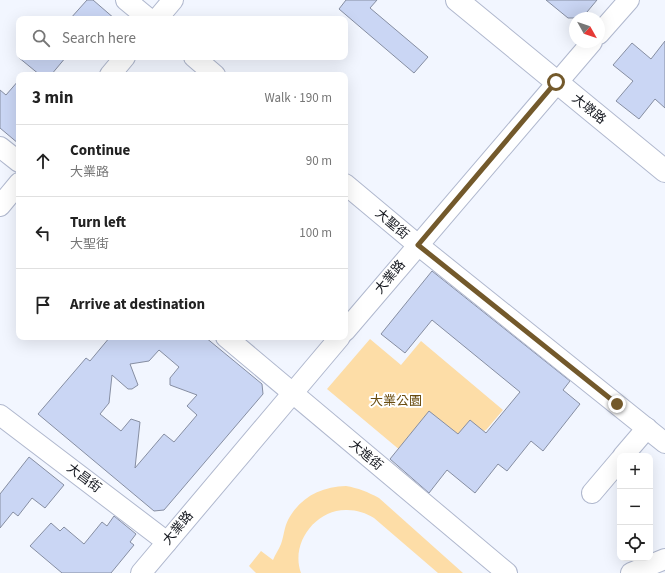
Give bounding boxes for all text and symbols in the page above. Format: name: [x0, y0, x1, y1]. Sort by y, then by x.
north arrow: [569, 12, 605, 48]
search box: [16, 16, 348, 60]
icon: search: [30, 27, 52, 49]
text: Search here: [62, 28, 136, 49]
route start: [547, 73, 565, 91]
text: 3 min: [32, 86, 73, 110]
text: Walk · 190 m: [264, 89, 332, 107]
street label: 大墩路: [568, 90, 610, 128]
text: Continue: [70, 140, 130, 161]
icon: ahead: [32, 150, 54, 172]
text: 90 m: [306, 152, 332, 170]
text: 大業路: [70, 163, 109, 181]
street label: 大聖街: [371, 205, 413, 243]
text: Turn left: [70, 212, 126, 233]
icon: left: [32, 222, 54, 244]
text: 100 m: [299, 224, 332, 242]
text: 大聖街: [70, 235, 109, 253]
street label: 大業路: [371, 256, 409, 298]
icon: arrive: [32, 294, 54, 316]
text: Arrive at destination: [70, 294, 205, 315]
park label: 大業公園: [370, 392, 422, 410]
route end: [608, 395, 626, 413]
street label: 大進街: [345, 436, 387, 474]
map controls: [617, 453, 653, 561]
button: +: [617, 453, 653, 489]
street label: 大昌街: [63, 459, 105, 497]
button: −: [617, 489, 653, 525]
street label: 大業路: [159, 507, 197, 549]
button: locate: [617, 525, 653, 561]

